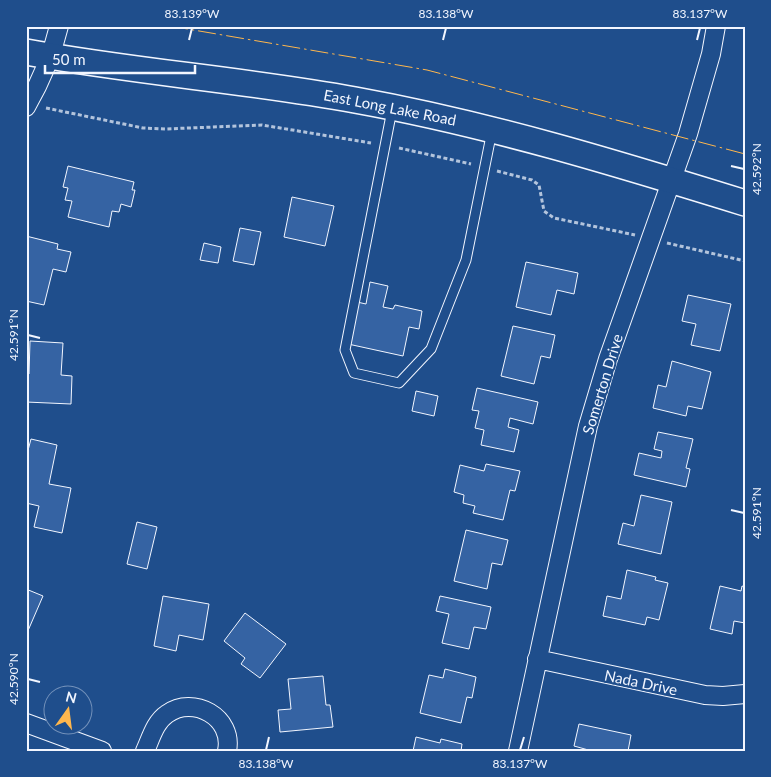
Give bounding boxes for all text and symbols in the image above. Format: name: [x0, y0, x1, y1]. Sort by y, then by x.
text: 83.139°W: [164, 6, 220, 21]
text: 83.138°W: [418, 6, 474, 21]
text: 83.137°W: [672, 6, 728, 21]
scale bar: [45, 42, 195, 74]
text: 50 m: [52, 50, 86, 68]
street label: East Long Lake Road: [322, 85, 458, 129]
text: 42.592°N: [749, 143, 764, 195]
text: 42.591°N: [6, 309, 21, 361]
street label: Somerton Drive: [578, 332, 626, 436]
text: 42.591°N: [749, 487, 764, 539]
text: 42.590°N: [6, 653, 21, 705]
street label: Nada Drive: [603, 665, 679, 699]
north arrow: [42, 684, 92, 734]
text: N: [64, 687, 79, 706]
text: 83.138°W: [238, 756, 294, 771]
text: 83.137°W: [492, 756, 548, 771]

